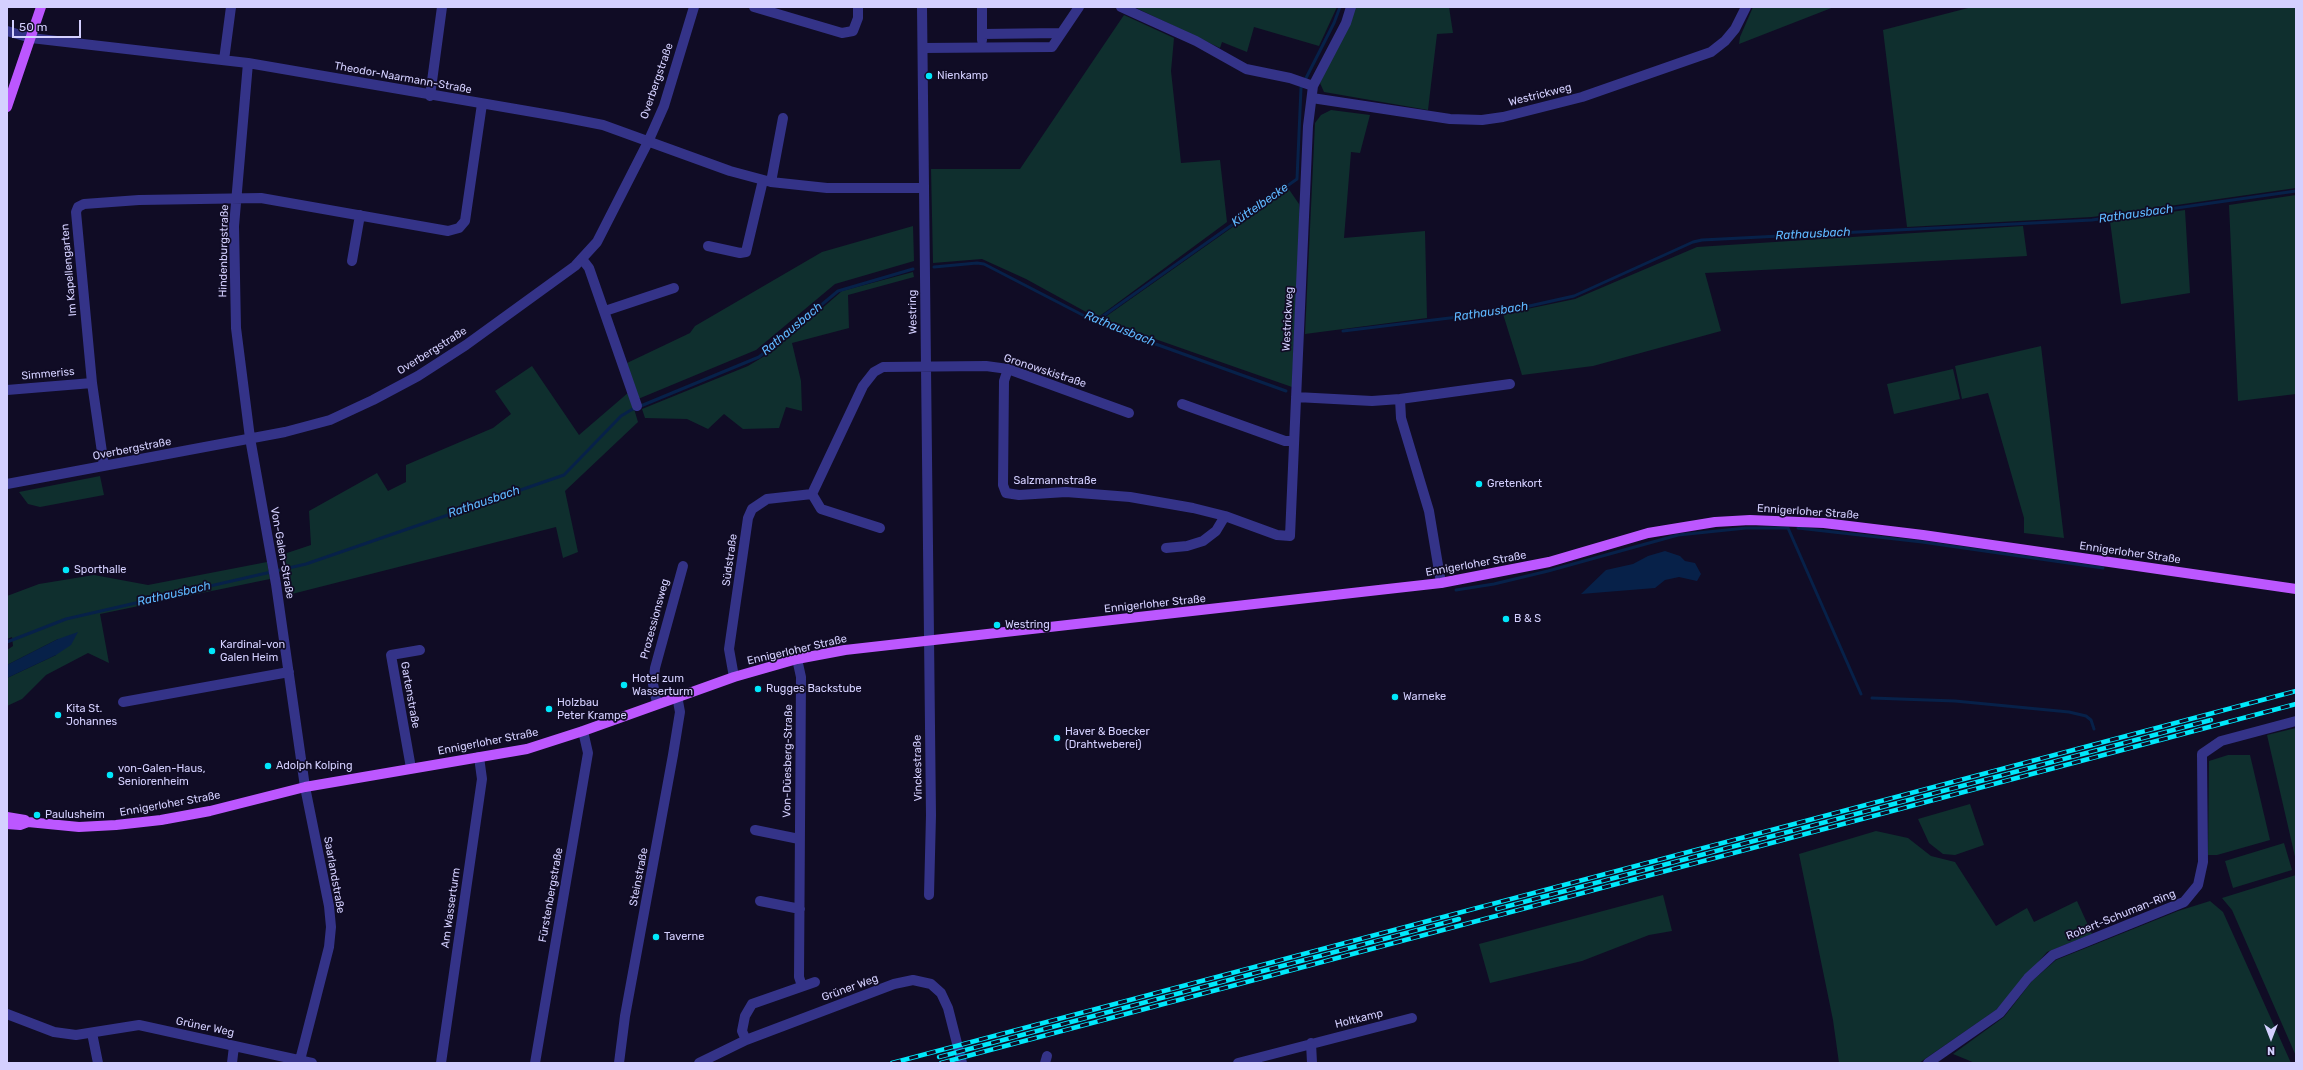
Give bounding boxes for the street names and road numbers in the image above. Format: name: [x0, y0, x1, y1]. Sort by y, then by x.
street label: Overbergstraße: [638, 41, 676, 121]
street label: Theodor-Naarmann-Straße: [333, 59, 473, 97]
street label: Westrickweg: [1507, 81, 1573, 109]
street label: Hindenburgstraße: [217, 204, 231, 298]
street label: Im Kapellengarten: [58, 223, 80, 317]
street label: Westrickweg: [1280, 286, 1296, 352]
street label: Westring: [906, 290, 920, 334]
street label: Overbergstraße: [395, 324, 469, 378]
street label: Gronowskistraße: [1002, 351, 1088, 391]
street label: Simmeriss: [21, 365, 75, 383]
street label: Overbergstraße: [92, 435, 172, 463]
street label: Salzmannstraße: [1013, 474, 1097, 488]
street label: Ennigerloher Straße: [1757, 502, 1859, 522]
street label: Von-Galen-Straße: [267, 506, 297, 600]
street label: Südstraße: [720, 533, 740, 587]
street label: Ennigerloher Straße: [2078, 539, 2182, 567]
street label: Ennigerloher Straße: [1425, 549, 1527, 579]
street label: Prozessionsweg: [638, 577, 672, 661]
street label: Ennigerloher Straße: [1103, 592, 1207, 616]
street label: Ennigerloher Straße: [746, 632, 848, 668]
street label: Gartenstraße: [398, 661, 422, 729]
street label: Von-Düesberg-Straße: [780, 704, 796, 818]
street label: Ennigerloher Straße: [437, 726, 539, 758]
street label: Vinckestraße: [911, 734, 925, 802]
street label: Ennigerloher Straße: [119, 789, 221, 819]
street label: Saarlandstraße: [321, 836, 347, 914]
street label: Fürstenbergstraße: [536, 847, 566, 943]
street label: Steinstraße: [627, 847, 651, 907]
street label: Am Wasserturm: [439, 867, 463, 949]
street label: Robert-Schuman-Ring: [2064, 887, 2178, 943]
street label: Grüner Weg: [820, 972, 880, 1004]
street label: Holtkamp: [1334, 1007, 1384, 1031]
street label: Grüner Weg: [175, 1014, 235, 1040]

